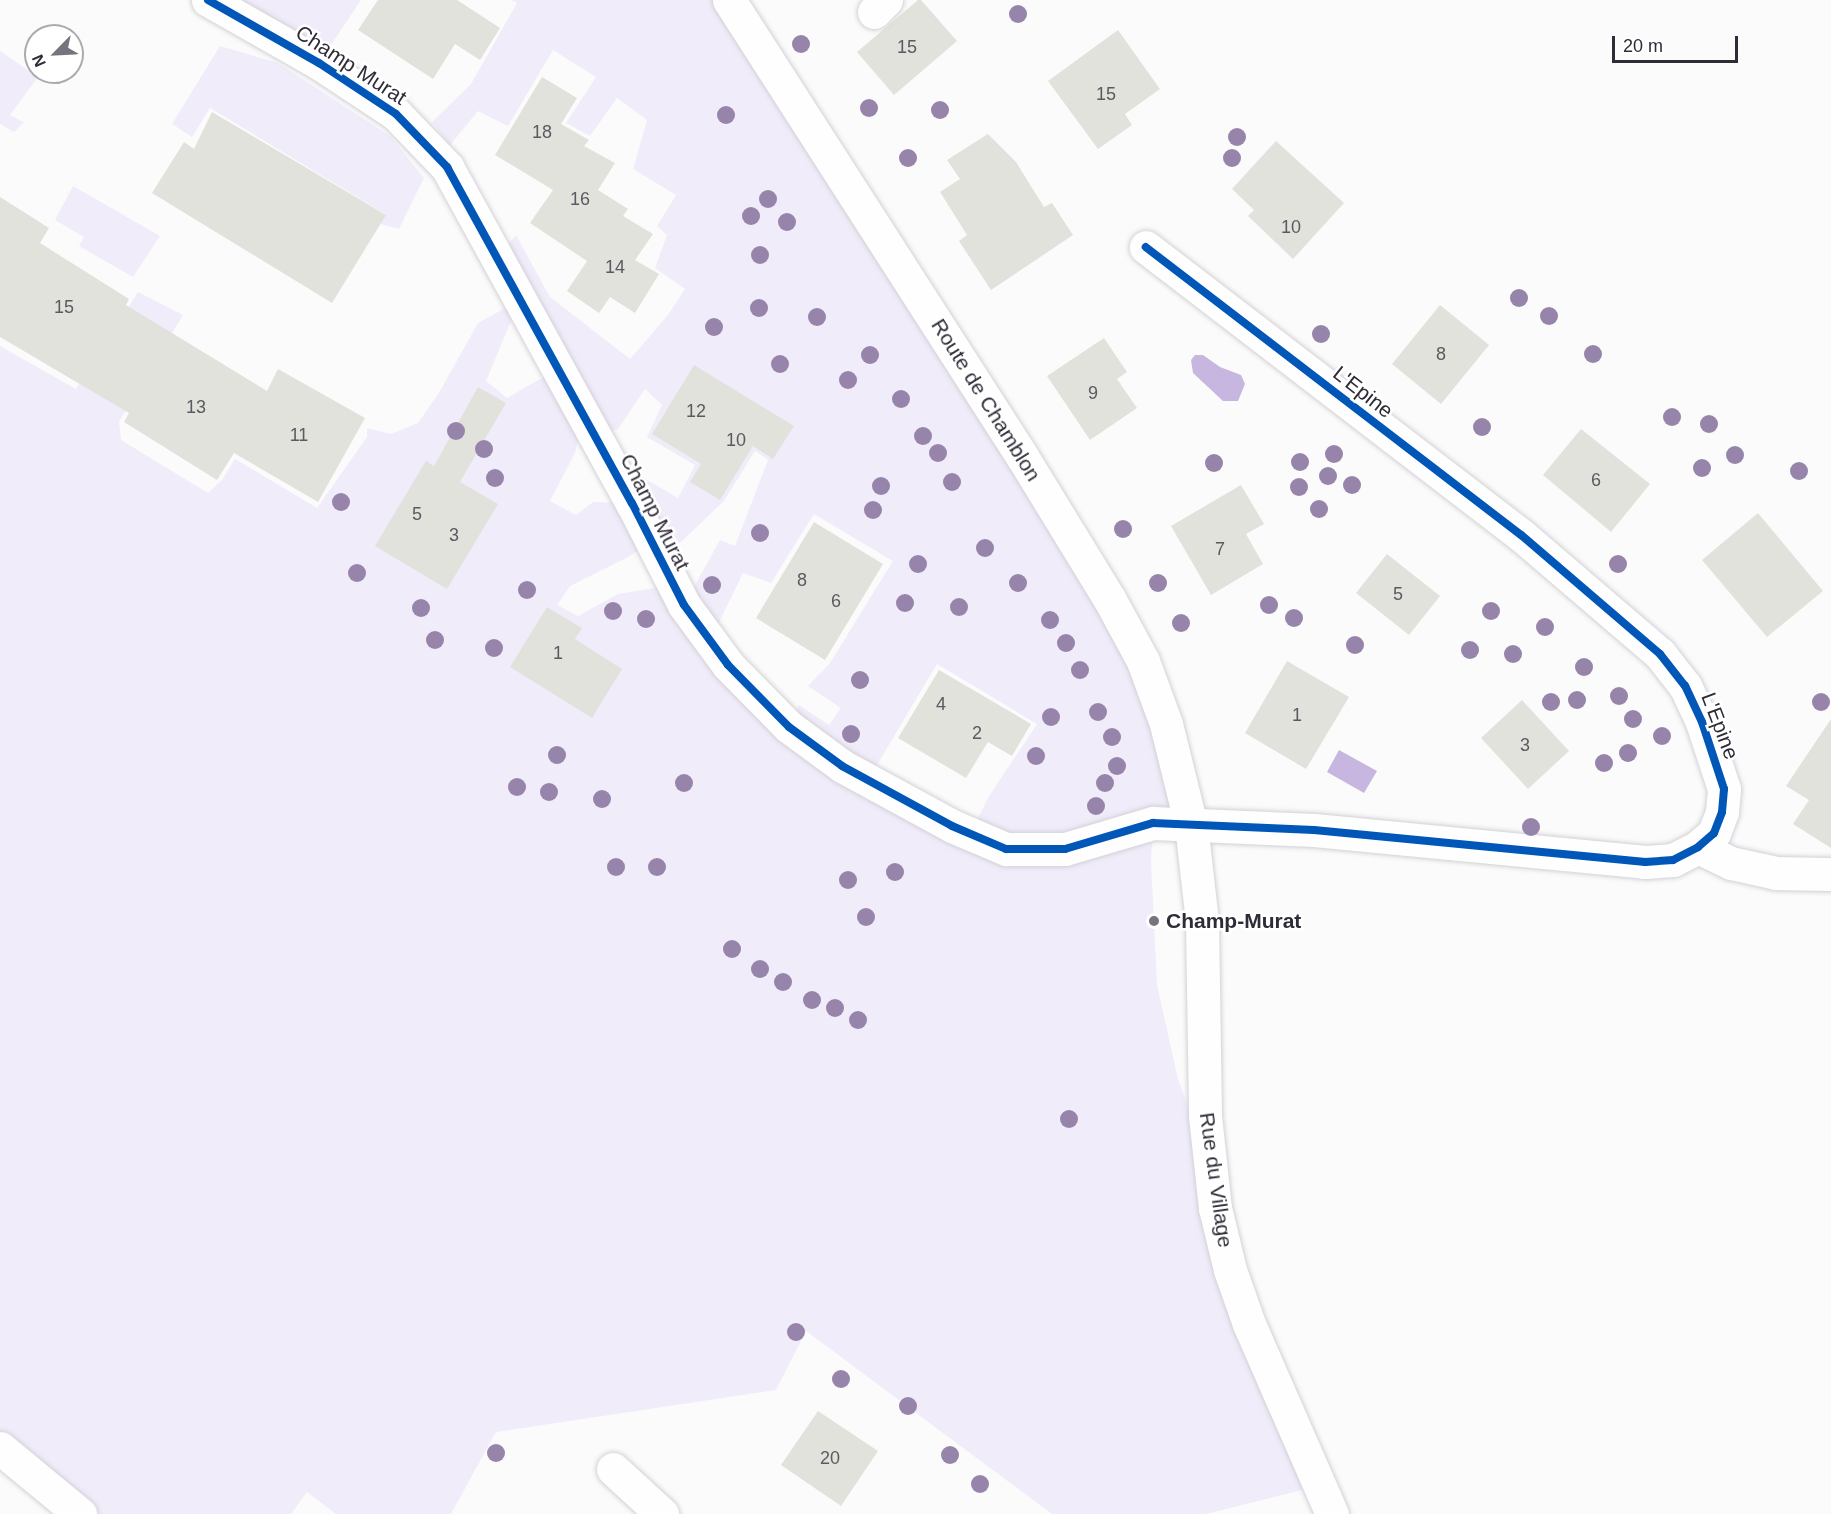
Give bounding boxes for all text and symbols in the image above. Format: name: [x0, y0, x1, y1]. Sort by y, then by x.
street label: Champ Murat: [291, 20, 411, 110]
north arrow: [24, 24, 84, 84]
scale bar: [1615, 24, 1741, 62]
house number: 15: [897, 36, 917, 58]
text: 20 m: [1623, 36, 1663, 56]
text: N: [29, 52, 49, 69]
house number: 15: [1096, 83, 1116, 105]
house number: 18: [532, 121, 552, 143]
house number: 16: [570, 188, 590, 210]
house number: 10: [1281, 216, 1301, 238]
house number: 14: [605, 256, 625, 278]
house number: 15: [54, 296, 74, 318]
street label: Route de Chamblon: [926, 314, 1046, 486]
house number: 8: [1436, 343, 1446, 365]
street label: L'Epine: [1328, 361, 1398, 423]
house number: 9: [1088, 382, 1098, 404]
house number: 13: [186, 396, 206, 418]
house number: 12: [686, 400, 706, 422]
house number: 11: [290, 424, 308, 446]
house number: 10: [726, 429, 746, 451]
street label: Champ Murat: [615, 450, 695, 574]
house number: 6: [1591, 469, 1601, 491]
house number: 5: [412, 503, 422, 525]
house number: 3: [449, 524, 459, 546]
house number: 7: [1215, 538, 1225, 560]
house number: 8: [797, 569, 807, 591]
house number: 5: [1393, 583, 1403, 605]
house number: 6: [831, 590, 841, 612]
house number: 1: [553, 642, 563, 664]
street label: L'Epine: [1696, 689, 1744, 763]
house number: 4: [936, 693, 946, 715]
house number: 1: [1292, 704, 1302, 726]
house number: 2: [972, 722, 982, 744]
house number: 3: [1520, 734, 1530, 756]
place label: Champ-Murat: [1166, 908, 1301, 934]
marker: Champ-Murat: [1147, 914, 1161, 928]
street label: Rue du Village: [1194, 1111, 1238, 1249]
house number: 20: [820, 1447, 840, 1469]

